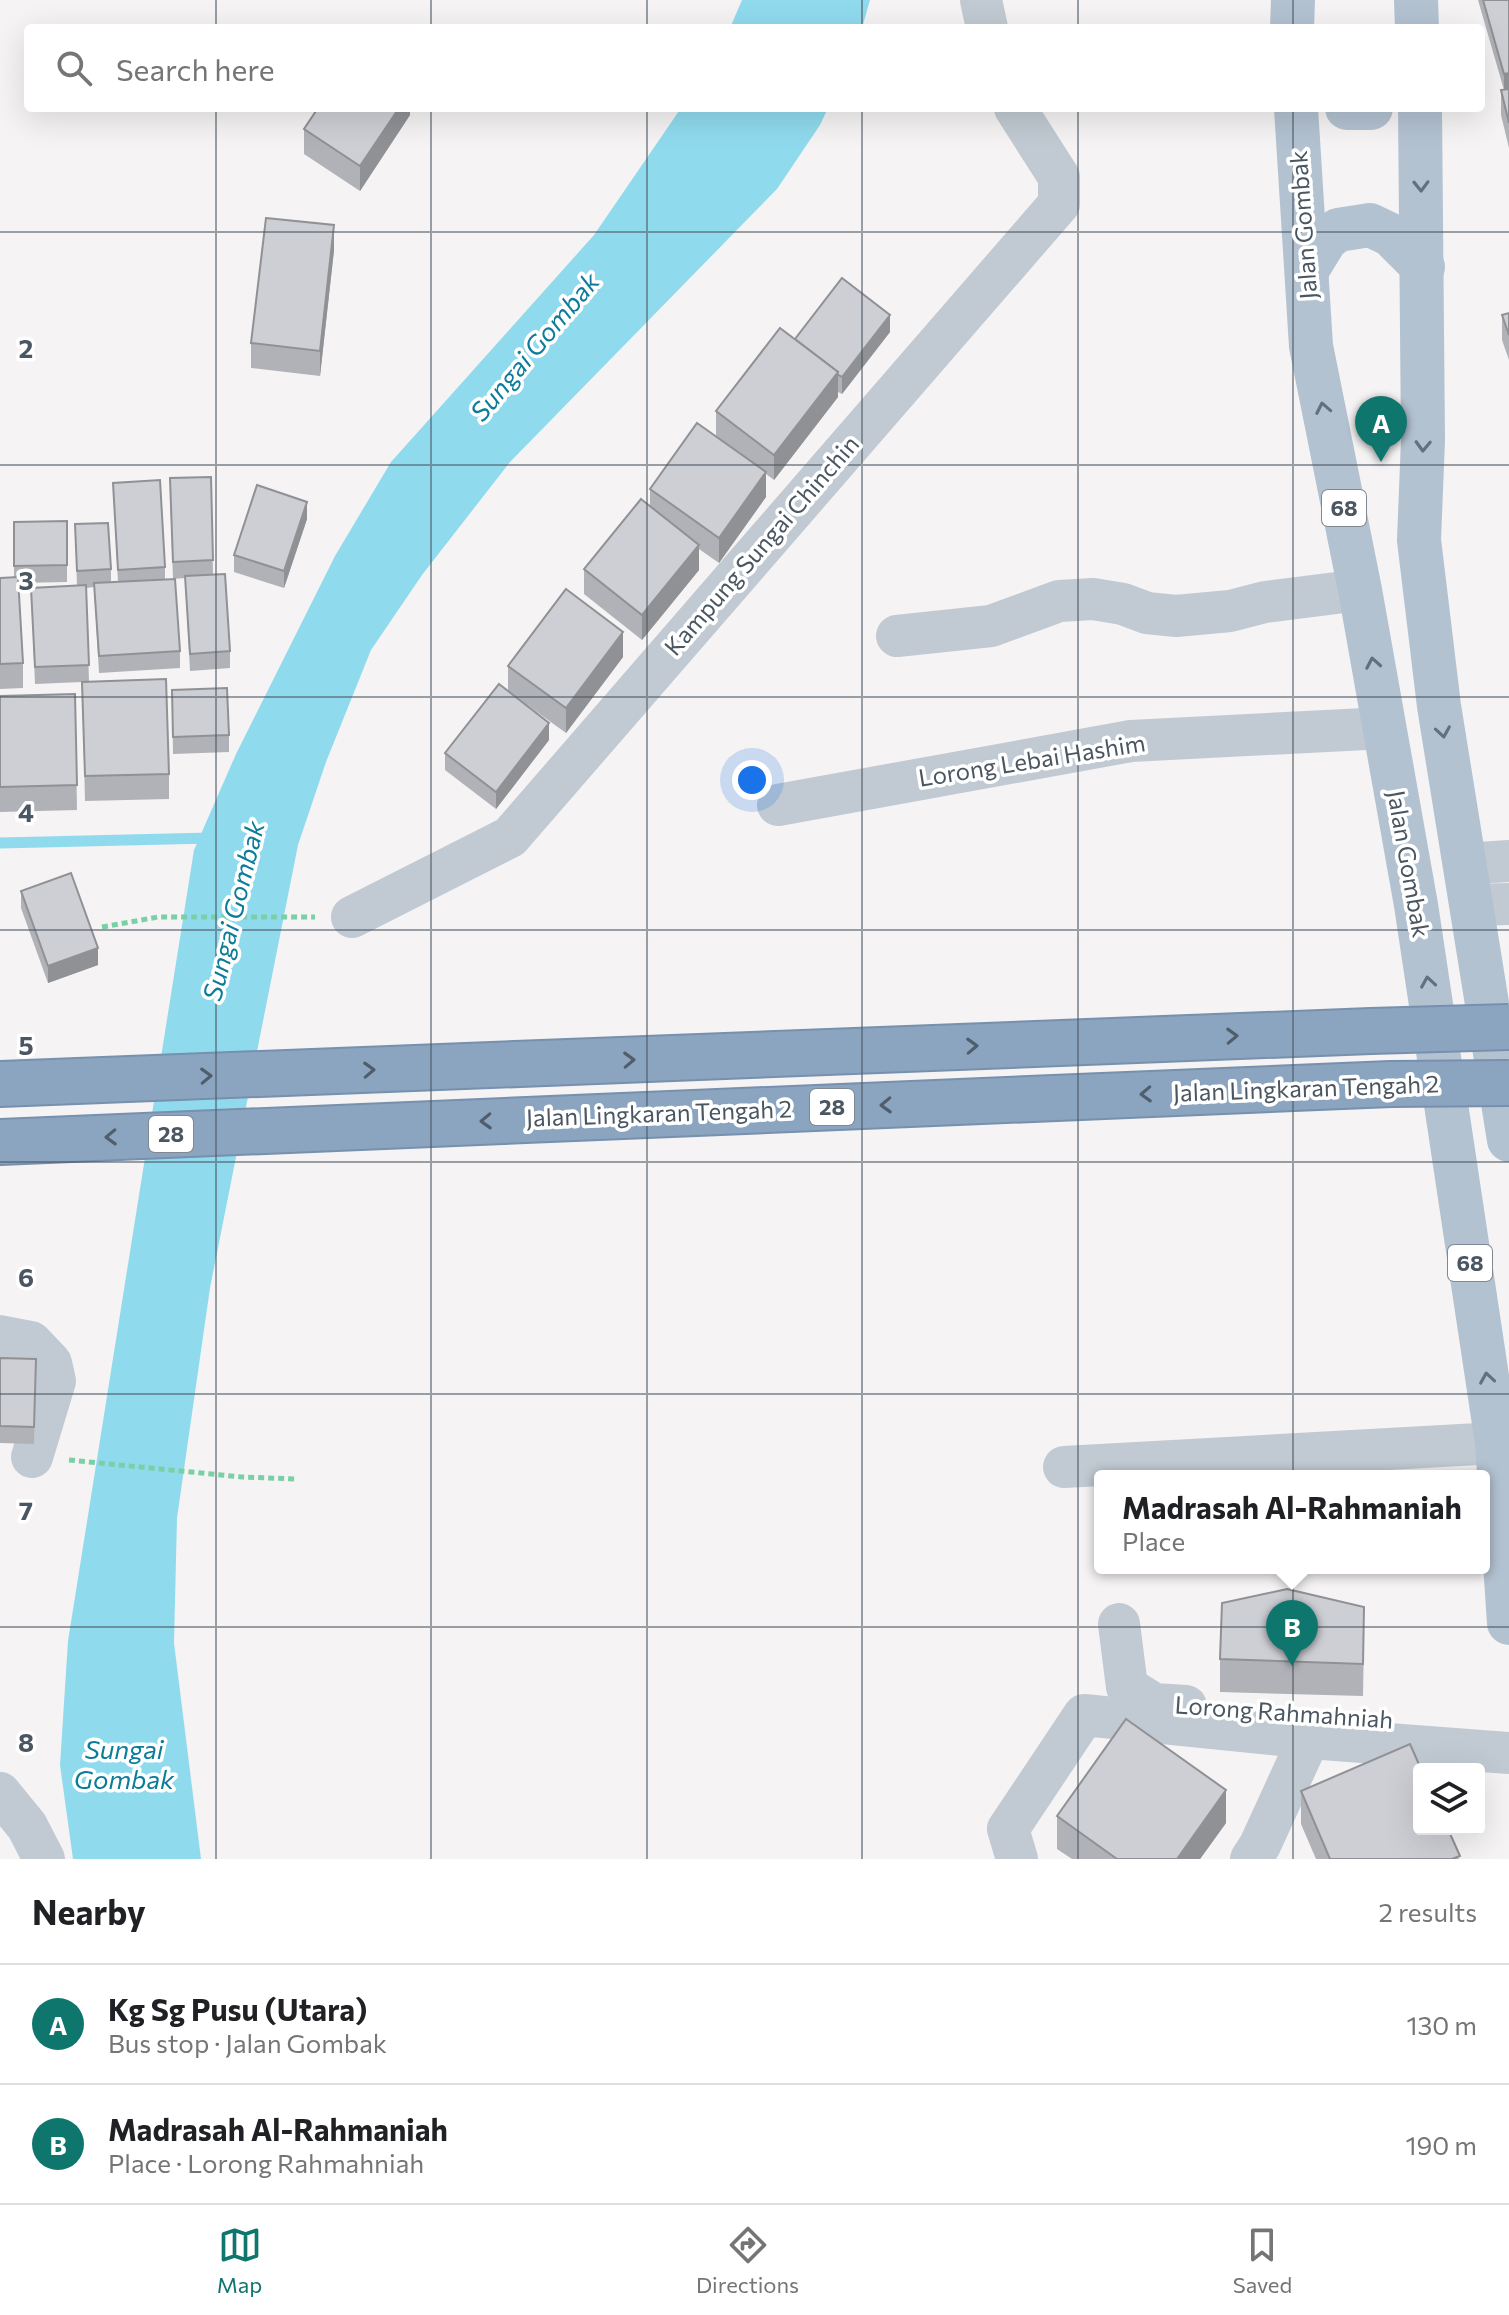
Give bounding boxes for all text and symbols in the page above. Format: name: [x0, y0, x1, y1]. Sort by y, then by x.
search box: [24, 24, 1485, 112]
icon: search: [52, 46, 96, 90]
text: Search here: [116, 50, 275, 87]
street label: Jalan Gombak: [1283, 150, 1322, 301]
one-way arrow: [1413, 180, 1430, 193]
water label: Sungai Gombak: [463, 265, 606, 427]
text: 2: [19, 332, 33, 363]
pin: A: [1355, 396, 1407, 462]
one-way arrow: [1316, 401, 1333, 415]
street label: Kampung Sungai Chinchin: [658, 429, 864, 661]
one-way arrow: [1414, 440, 1431, 453]
road number: 68: [1322, 490, 1366, 526]
text: 3: [18, 564, 34, 595]
one-way arrow: [1366, 656, 1383, 670]
one-way arrow: [1434, 726, 1451, 739]
street label: Lorong Lebai Hashim: [916, 727, 1147, 792]
your location: [732, 760, 772, 800]
street label: Jalan Gombak: [1382, 788, 1437, 940]
text: 4: [18, 796, 34, 827]
water label: Sungai Gombak: [195, 817, 270, 1004]
one-way arrow: [1420, 975, 1437, 989]
one-way arrow: [1226, 1028, 1239, 1045]
text: 5: [18, 1029, 34, 1060]
one-way arrow: [966, 1038, 979, 1055]
one-way arrow: [623, 1051, 636, 1068]
one-way arrow: [363, 1061, 376, 1078]
one-way arrow: [200, 1067, 213, 1084]
street label: Jalan Lingkaran Tengah 2: [1173, 1068, 1439, 1107]
one-way arrow: [1139, 1086, 1152, 1103]
road number: 28: [810, 1089, 854, 1125]
street label: Jalan Lingkaran Tengah 2: [526, 1093, 792, 1132]
one-way arrow: [879, 1096, 892, 1113]
one-way arrow: [479, 1113, 492, 1130]
road number: 28: [149, 1116, 193, 1152]
one-way arrow: [104, 1128, 117, 1145]
road number: 68: [1448, 1245, 1492, 1281]
text: 6: [18, 1261, 34, 1292]
one-way arrow: [1479, 1371, 1496, 1385]
popup: [1094, 1470, 1490, 1574]
text: Madrasah Al-Rahmaniah: [1122, 1488, 1462, 1525]
text: 7: [19, 1494, 33, 1525]
text: Place: [1122, 1525, 1185, 1556]
pin: B: [1266, 1600, 1318, 1666]
street label: Lorong Rahmahniah: [1174, 1689, 1394, 1734]
text: 8: [18, 1726, 34, 1757]
water label: Sungai Gombak: [74, 1733, 175, 1794]
map controls: [1413, 1763, 1485, 1835]
button: layers: [1413, 1763, 1485, 1835]
text: Nearby: [32, 1890, 146, 1932]
text: 2 results: [1379, 1896, 1477, 1927]
text: Kg Sg Pusu (Utara): [108, 1990, 367, 2027]
text: A: [49, 2009, 67, 2040]
text: 130 m: [1406, 2009, 1477, 2040]
text: Bus stop · Jalan Gombak: [108, 2027, 387, 2058]
text: Madrasah Al-Rahmaniah: [108, 2110, 448, 2147]
text: B: [49, 2129, 67, 2160]
text: 190 m: [1405, 2129, 1477, 2160]
text: Place · Lorong Rahmahniah: [108, 2147, 424, 2178]
tab: Map: [217, 2223, 262, 2298]
tab: Directions: [696, 2223, 799, 2298]
tab: Saved: [1233, 2223, 1292, 2298]

